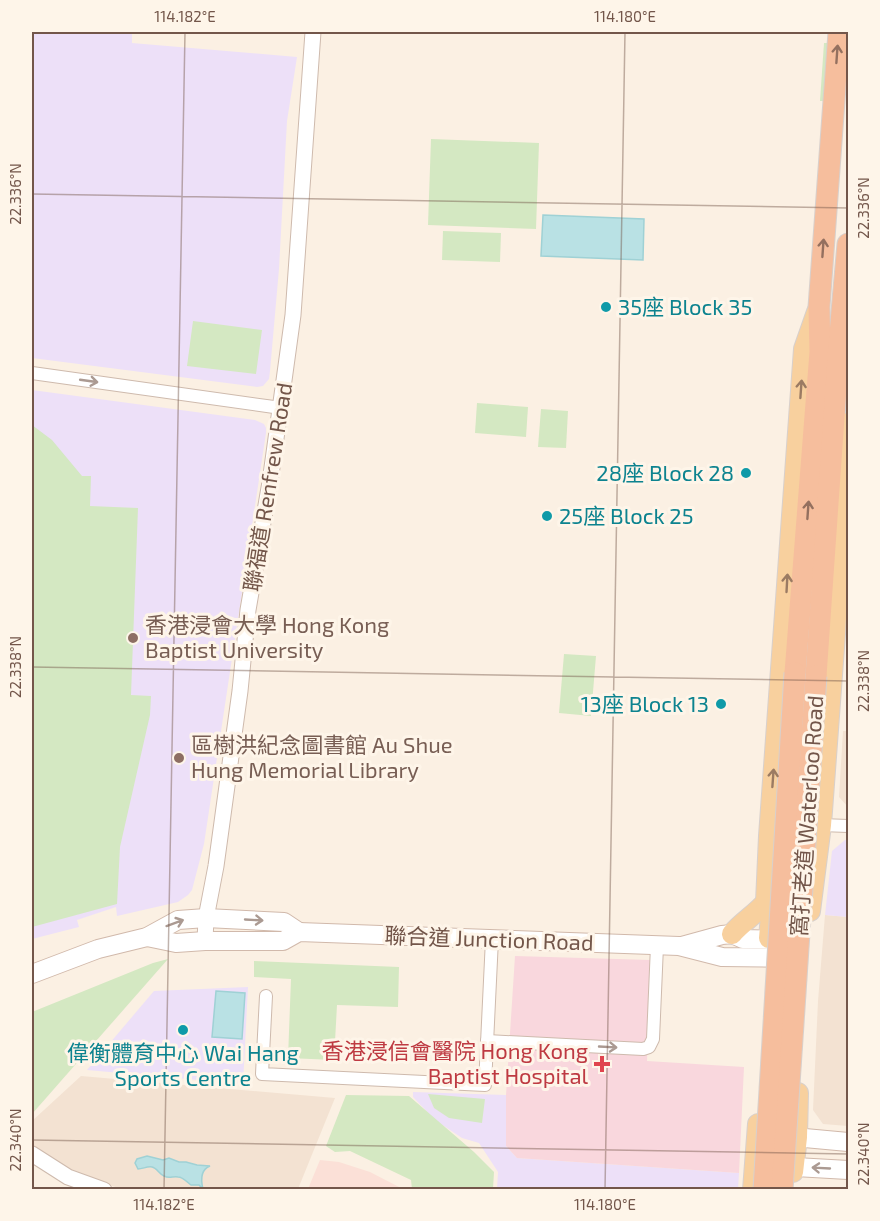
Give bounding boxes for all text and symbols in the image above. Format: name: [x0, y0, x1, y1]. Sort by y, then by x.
text: 114.182°E: [154, 7, 216, 25]
text: 114.180°E: [594, 7, 656, 25]
one-way arrow: [832, 44, 843, 64]
text: 22.336°N: [6, 163, 24, 225]
text: 22.336°N: [854, 177, 872, 239]
one-way arrow: [818, 239, 829, 259]
place label: 35座 Block 35: [618, 293, 752, 319]
marker: 35座 Block 35: [599, 300, 613, 314]
one-way arrow: [79, 376, 99, 387]
one-way arrow: [796, 379, 807, 399]
street label: 聯福道 Renfrew Road: [238, 381, 296, 593]
place label: 28座 Block 28: [596, 459, 734, 485]
marker: 28座 Block 28: [739, 466, 753, 480]
one-way arrow: [803, 500, 814, 520]
place label: 25座 Block 25: [559, 502, 694, 528]
marker: 25座 Block 25: [540, 509, 554, 523]
one-way arrow: [782, 574, 793, 594]
place label: 香港浸會大學 Hong Kong Baptist University: [145, 611, 389, 662]
marker: 香港浸會大學 Hong Kong Baptist University: [126, 631, 140, 645]
text: 22.338°N: [6, 636, 24, 698]
text: 22.338°N: [854, 650, 872, 712]
place label: 13座 Block 13: [581, 690, 709, 716]
street label: 窩打老道 Waterloo Road: [785, 694, 827, 937]
marker: 13座 Block 13: [714, 697, 728, 711]
place label: 區樹洪紀念圖書館 Au Shue Hung Memorial Library: [191, 731, 453, 782]
marker: 區樹洪紀念圖書館 Au Shue Hung Memorial Library: [172, 751, 186, 765]
one-way arrow: [768, 768, 779, 788]
one-way arrow: [244, 915, 264, 926]
one-way arrow: [165, 917, 184, 928]
street label: 聯合道 Junction Road: [384, 921, 594, 955]
marker: 偉衡體育中心 Wai Hang Sports Centre: [176, 1023, 190, 1037]
place label: 香港浸信會醫院 Hong Kong Baptist Hospital: [322, 1037, 588, 1088]
place label: 偉衡體育中心 Wai Hang Sports Centre: [67, 1039, 299, 1090]
one-way arrow: [598, 1042, 618, 1053]
marker: 香港浸信會醫院 Hong Kong Baptist Hospital: [593, 1055, 611, 1073]
text: 22.340°N: [6, 1109, 24, 1171]
text: 22.340°N: [854, 1123, 872, 1185]
one-way arrow: [811, 1162, 831, 1173]
text: 114.182°E: [133, 1195, 195, 1213]
text: 114.180°E: [574, 1195, 636, 1213]

